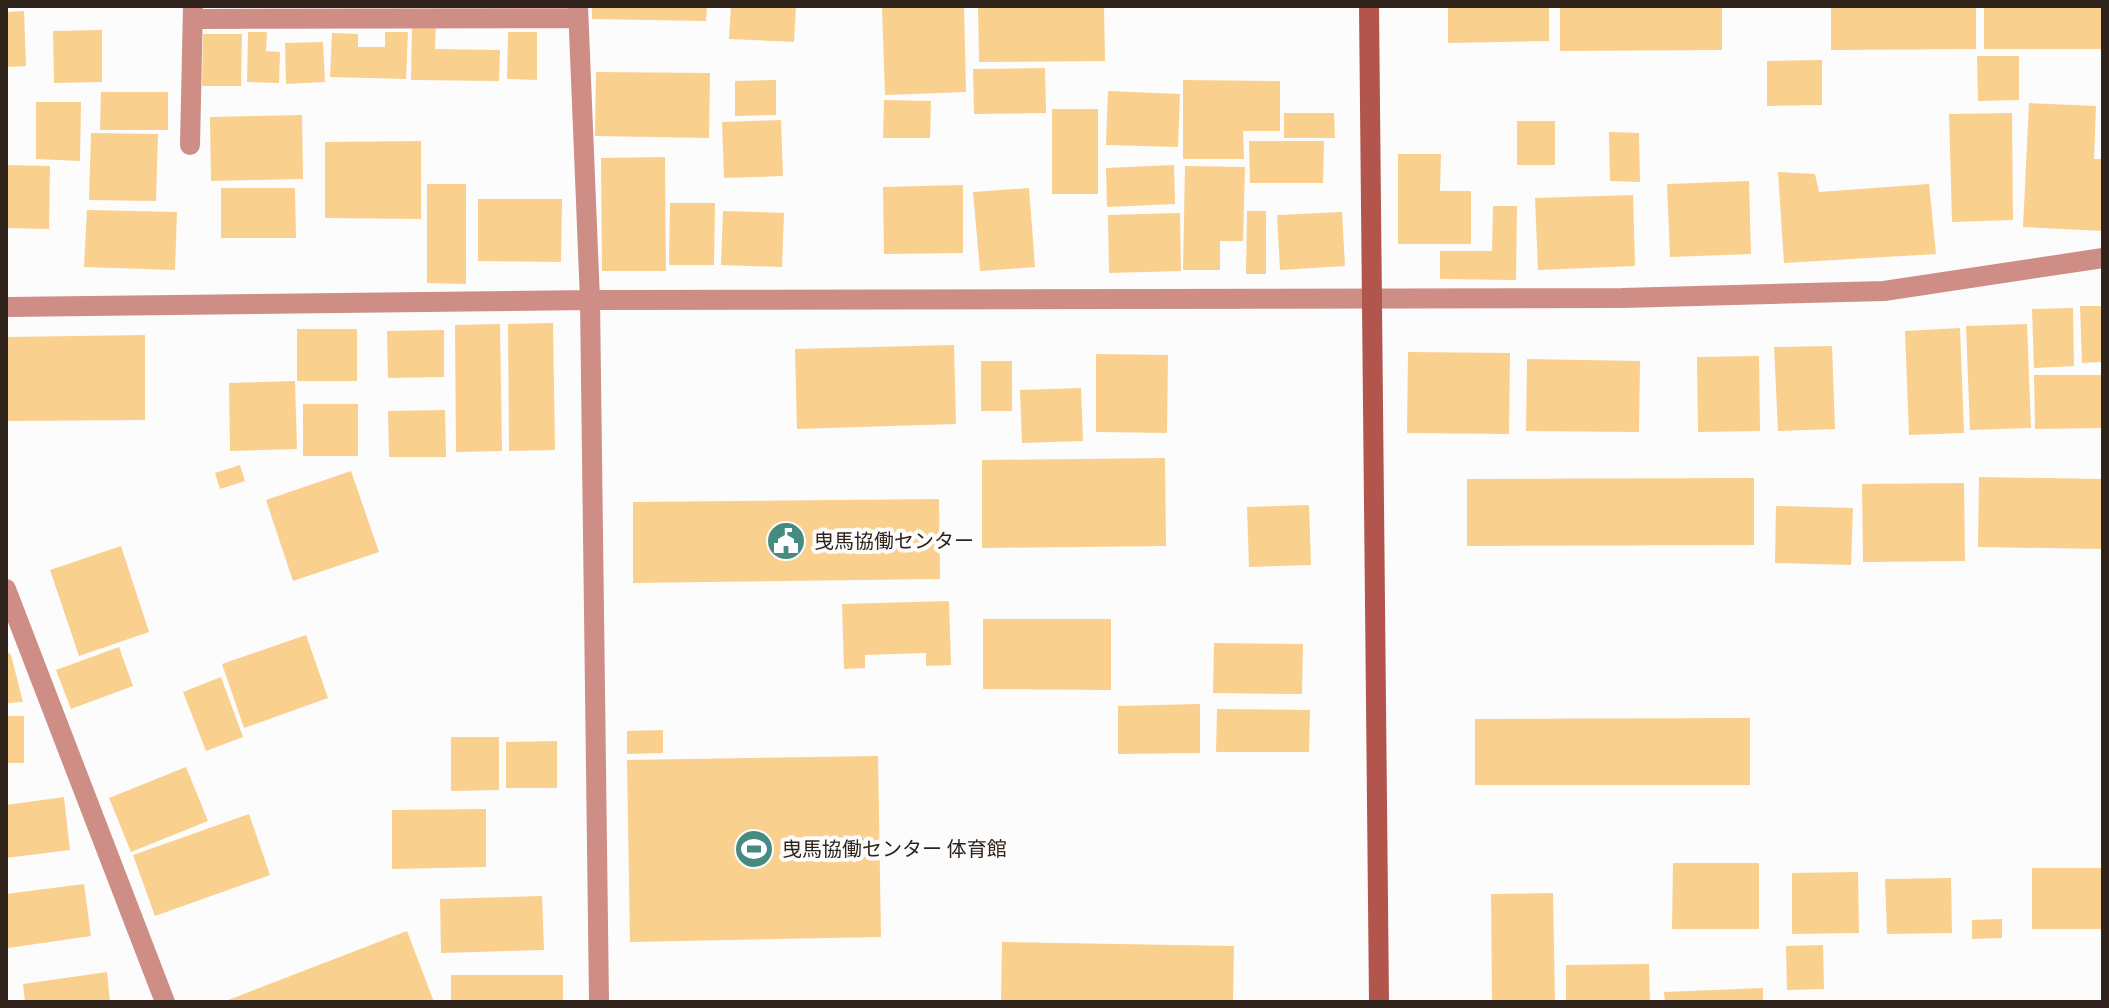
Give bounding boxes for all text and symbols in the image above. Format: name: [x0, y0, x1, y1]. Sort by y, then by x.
public building icon: 曳馬協働センター: [765, 520, 807, 562]
place label: 曳馬協働センター: [814, 527, 974, 555]
sports icon: 曳馬協働センター 体育館: [733, 828, 775, 870]
place label: 曳馬協働センター 体育館: [782, 835, 1007, 863]

